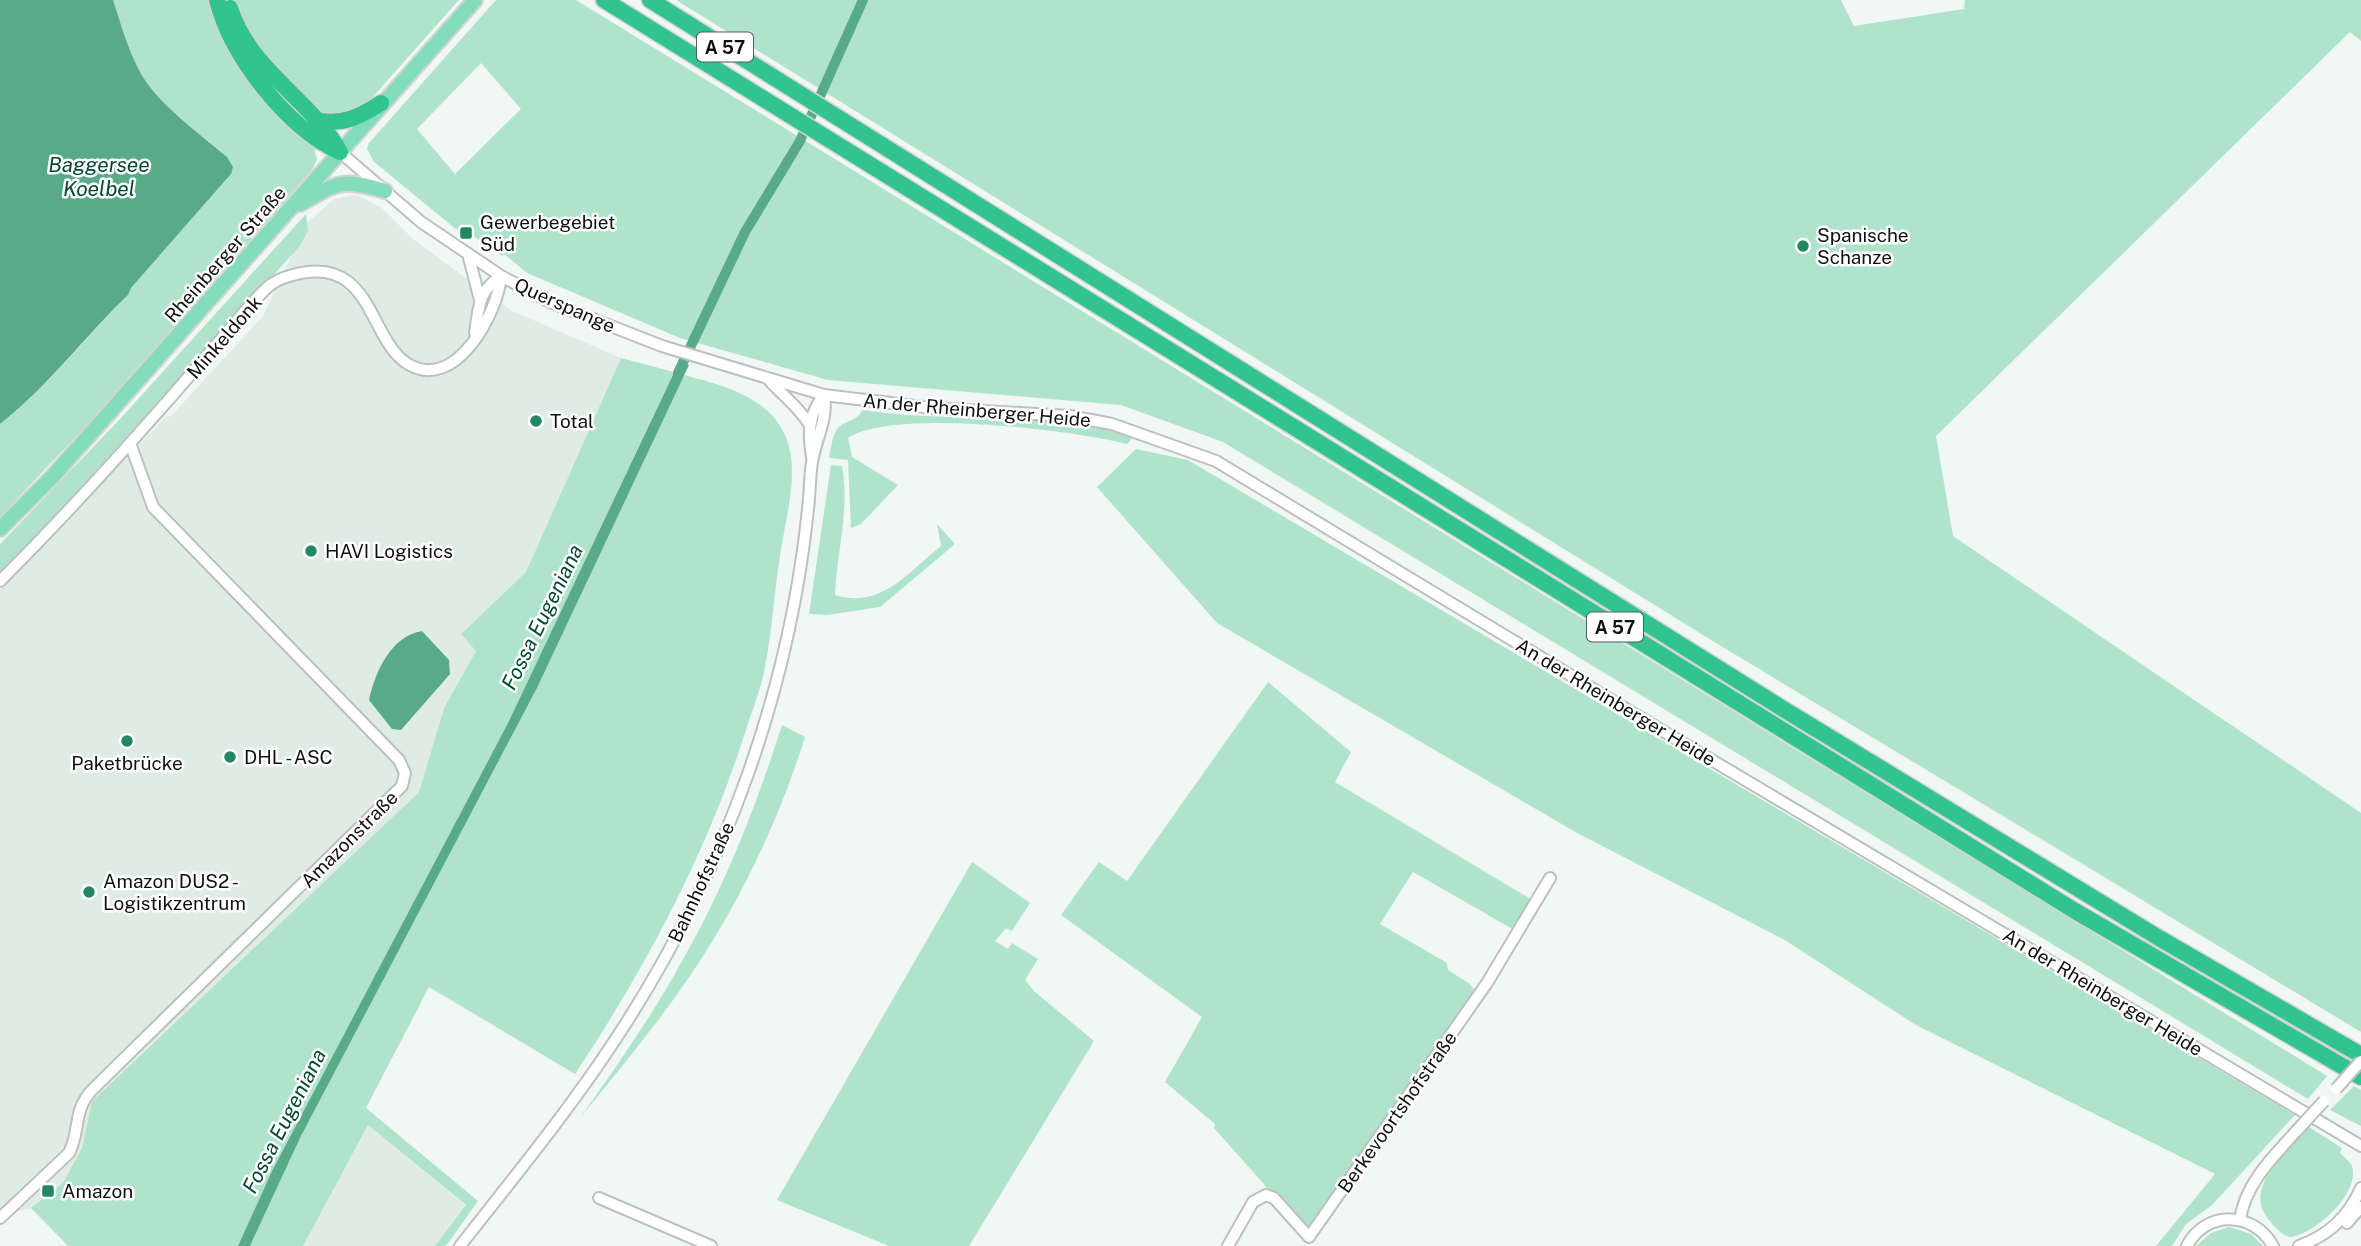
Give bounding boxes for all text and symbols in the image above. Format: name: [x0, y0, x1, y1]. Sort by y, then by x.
road number: A 57: [697, 32, 753, 62]
water label: Baggersee Koelbel: [48, 152, 150, 201]
street label: Rheinberger Straße: [160, 181, 290, 327]
place label: Gewerbegebiet Süd: [480, 211, 615, 255]
place label: Spanische Schanze: [1817, 224, 1909, 268]
marker: Gewerbegebiet Süd: [458, 225, 474, 241]
marker: Spanische Schanze: [1795, 238, 1811, 254]
street label: Querspange: [511, 273, 619, 337]
street label: Minkeldonk: [182, 291, 266, 383]
street label: An der Rheinberger Heide: [862, 389, 1092, 431]
place label: Total: [550, 410, 594, 432]
marker: Total: [528, 413, 544, 429]
place label: HAVI Logistics: [325, 540, 453, 562]
water label: Fossa Eugeniana: [496, 540, 588, 694]
marker: HAVI Logistics: [303, 543, 319, 559]
road number: A 57: [1587, 612, 1643, 642]
street label: An der Rheinberger Heide: [1512, 634, 1720, 770]
marker: Paketbrücke: [119, 733, 135, 749]
place label: DHL - ASC: [244, 746, 333, 768]
marker: DHL - ASC: [222, 749, 238, 765]
place label: Paketbrücke: [71, 752, 183, 774]
street label: Amazonstraße: [296, 786, 402, 892]
street label: Bahnhofstraße: [664, 818, 738, 946]
place label: Amazon DUS2 - Logistikzentrum: [103, 870, 246, 914]
marker: Amazon DUS2 - Logistikzentrum: [81, 884, 97, 900]
street label: An der Rheinberger Heide: [1999, 924, 2207, 1060]
street label: Berkevoortshofstraße: [1333, 1027, 1461, 1197]
water label: Fossa Eugeniana: [237, 1045, 331, 1197]
place label: Amazon: [62, 1180, 133, 1202]
marker: Amazon: [40, 1183, 56, 1199]

